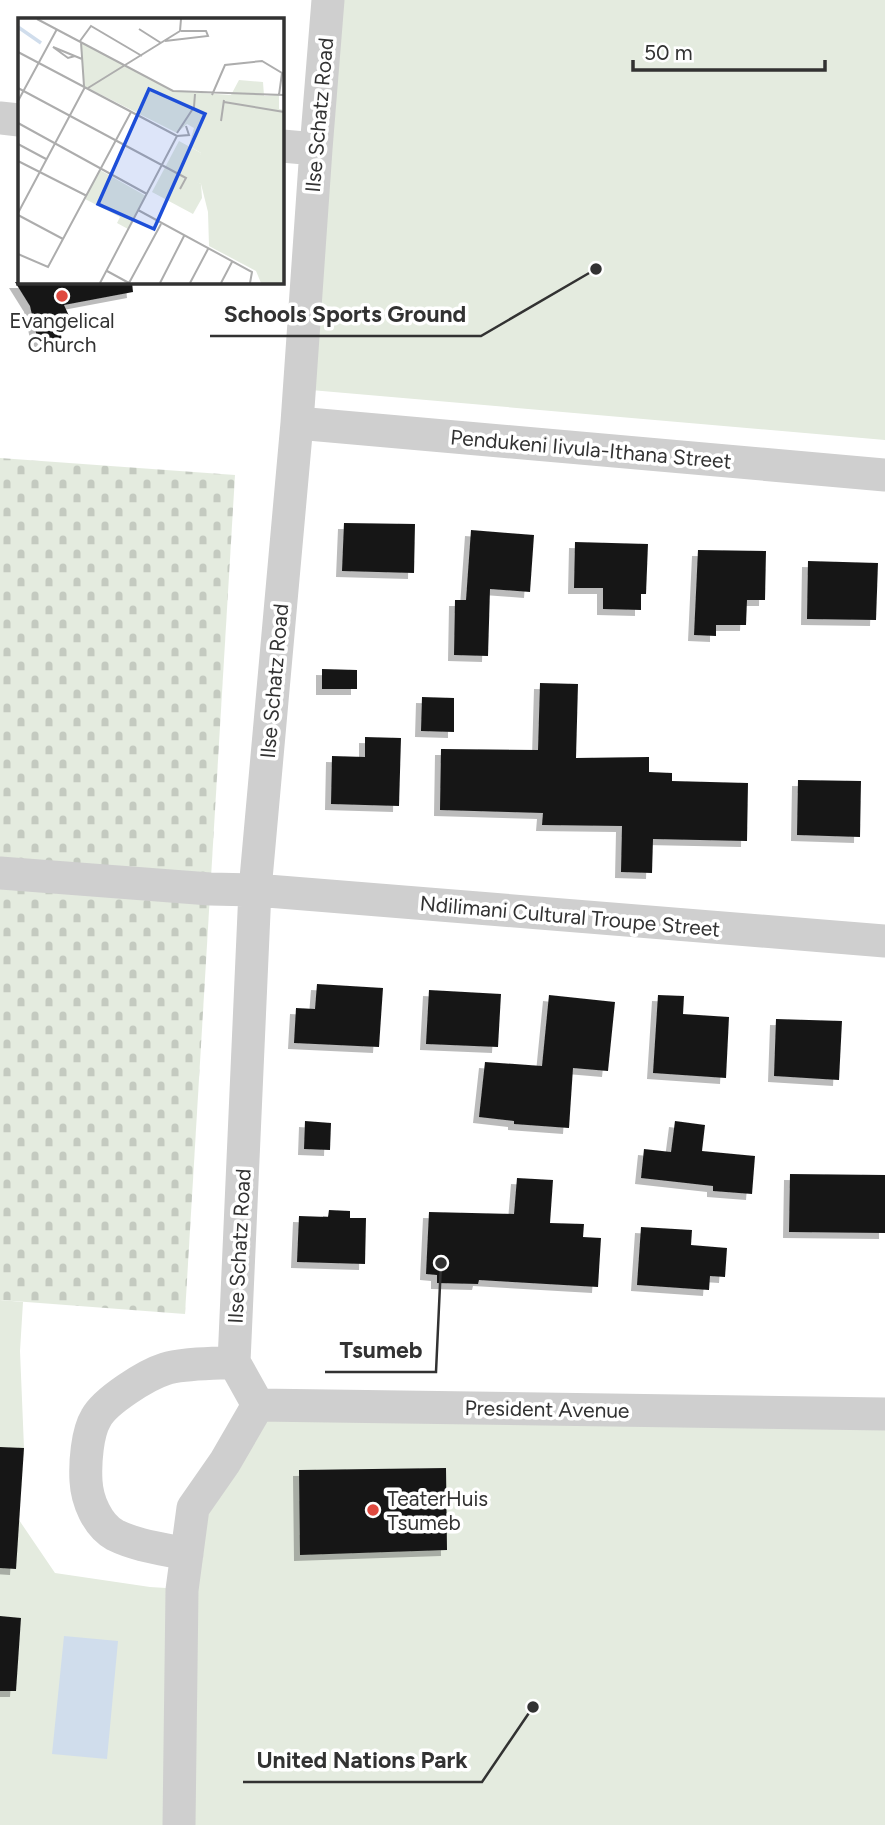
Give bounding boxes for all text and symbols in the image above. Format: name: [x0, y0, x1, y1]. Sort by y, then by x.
inset map: [18, 18, 284, 284]
scale bar: [633, 28, 826, 72]
street label: Ilse Schatz Road: [300, 37, 338, 193]
text: 50 m: [644, 40, 693, 65]
marker: Evangelical Church: [54, 288, 70, 304]
callout: Schools Sports Ground: [210, 292, 481, 336]
text: Schools Sports Ground: [224, 300, 466, 328]
place label: Evangelical Church: [9, 308, 115, 357]
street label: Pendukeni Iivula-Ithana Street: [449, 424, 733, 474]
street label: Ilse Schatz Road: [255, 603, 293, 759]
street label: Ndilimani Cultural Troupe Street: [419, 890, 721, 942]
street label: Ilse Schatz Road: [222, 1168, 256, 1324]
callout: Tsumeb: [325, 1328, 436, 1372]
text: Tsumeb: [340, 1336, 423, 1364]
street label: President Avenue: [464, 1395, 630, 1423]
place label: TeaterHuis Tsumeb: [387, 1486, 488, 1535]
marker: TeaterHuis Tsumeb: [365, 1502, 381, 1518]
callout: United Nations Park: [243, 1738, 482, 1782]
text: United Nations Park: [256, 1746, 468, 1774]

